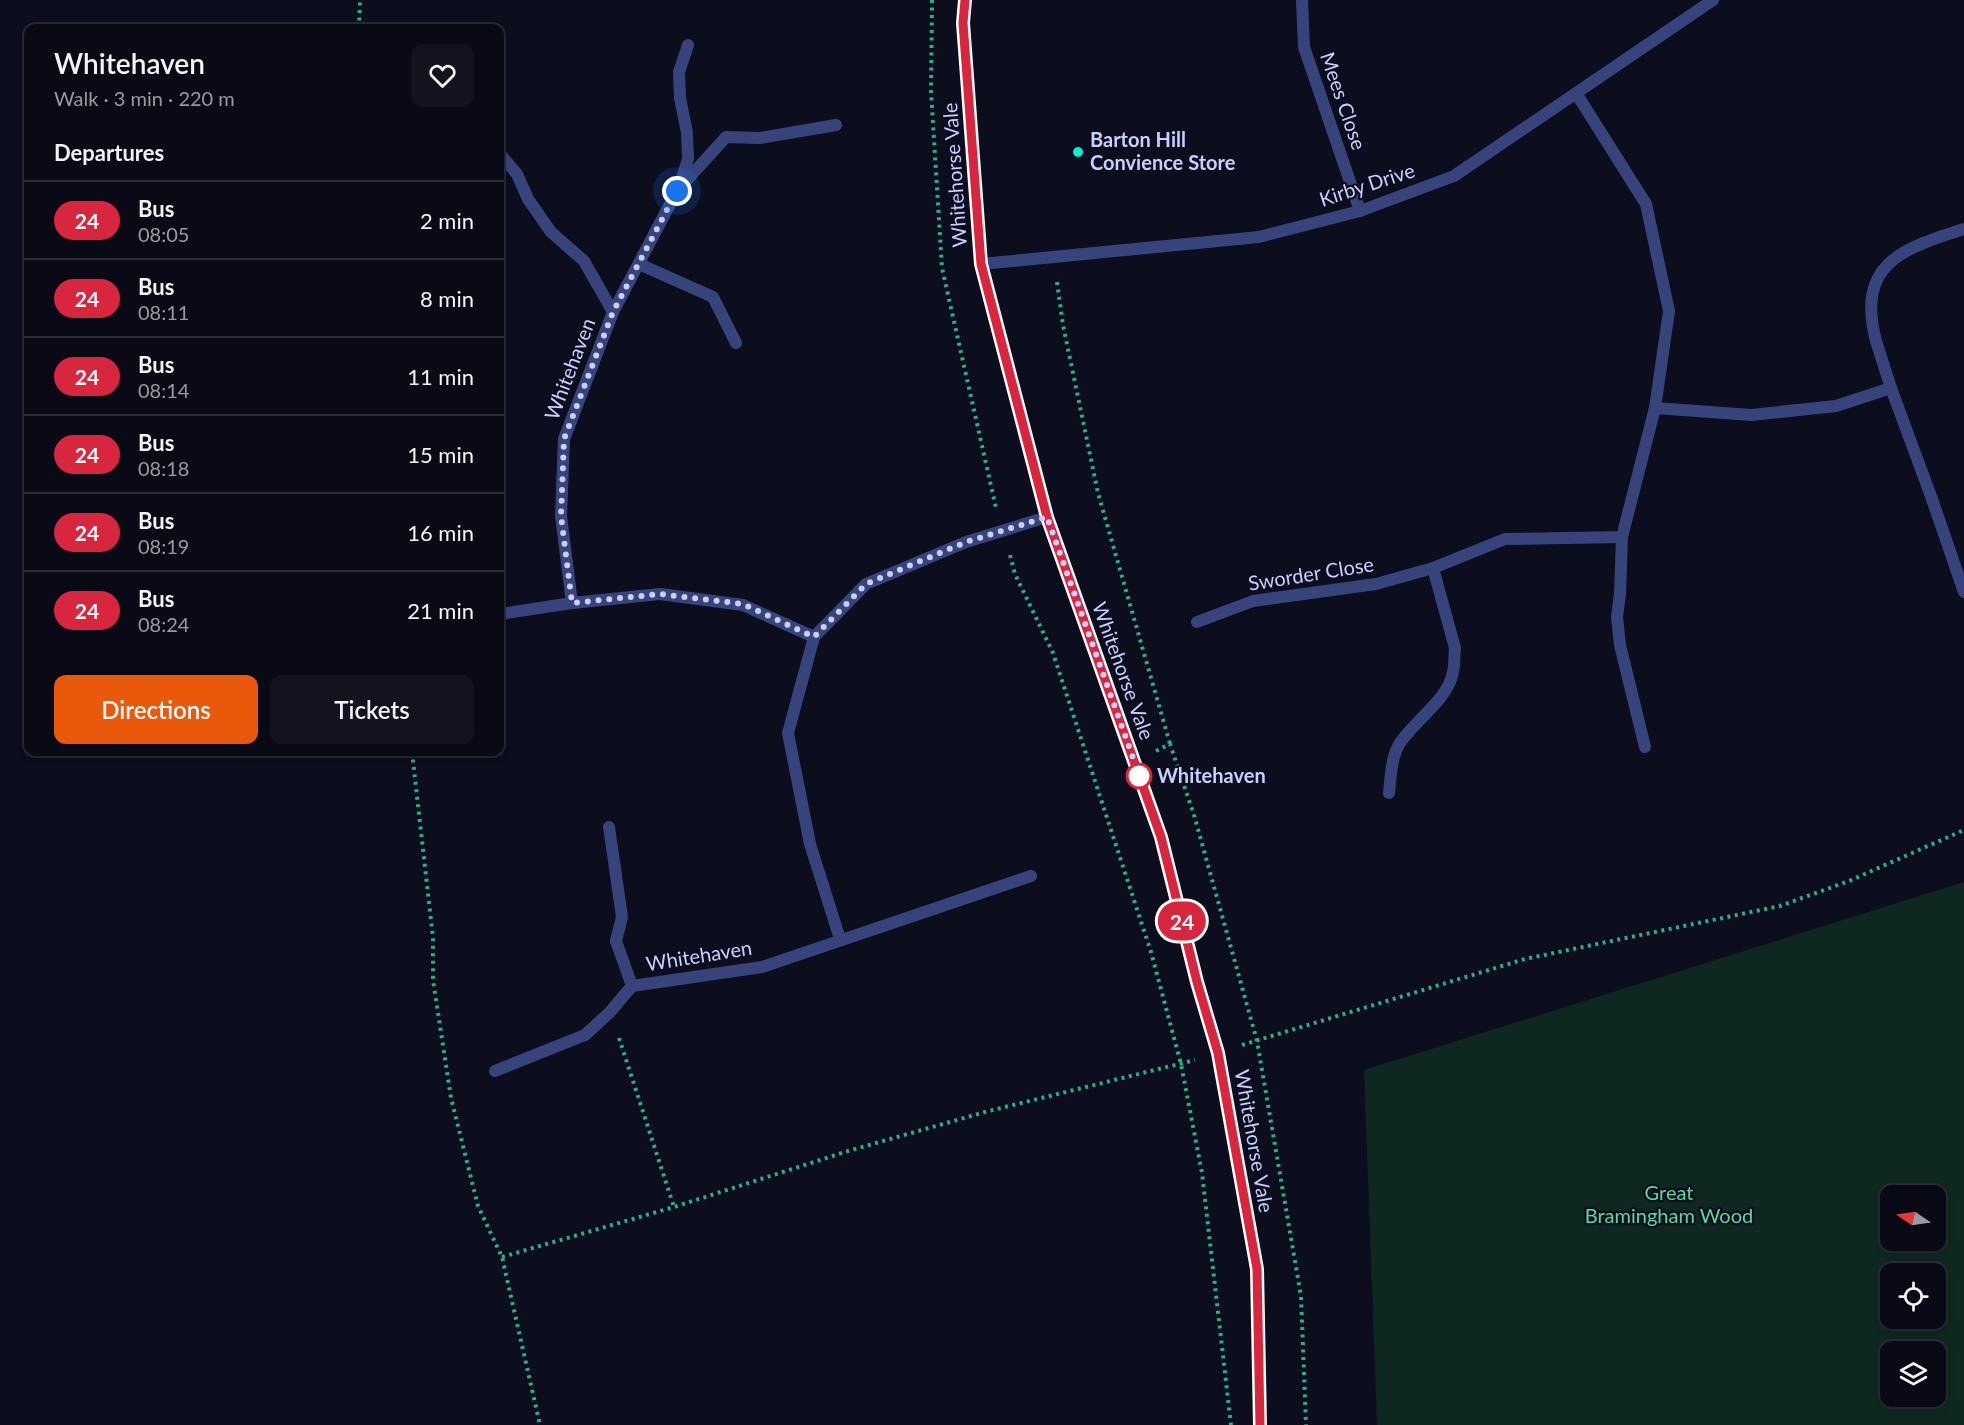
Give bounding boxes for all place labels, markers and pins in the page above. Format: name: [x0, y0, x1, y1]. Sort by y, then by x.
place label: Barton Hill Convience Store: [1090, 127, 1236, 174]
marker: Barton Hill Convience Store: [1071, 145, 1085, 159]
marker: Whitehaven: [1126, 763, 1152, 789]
place label: Whitehaven: [1157, 763, 1266, 787]

